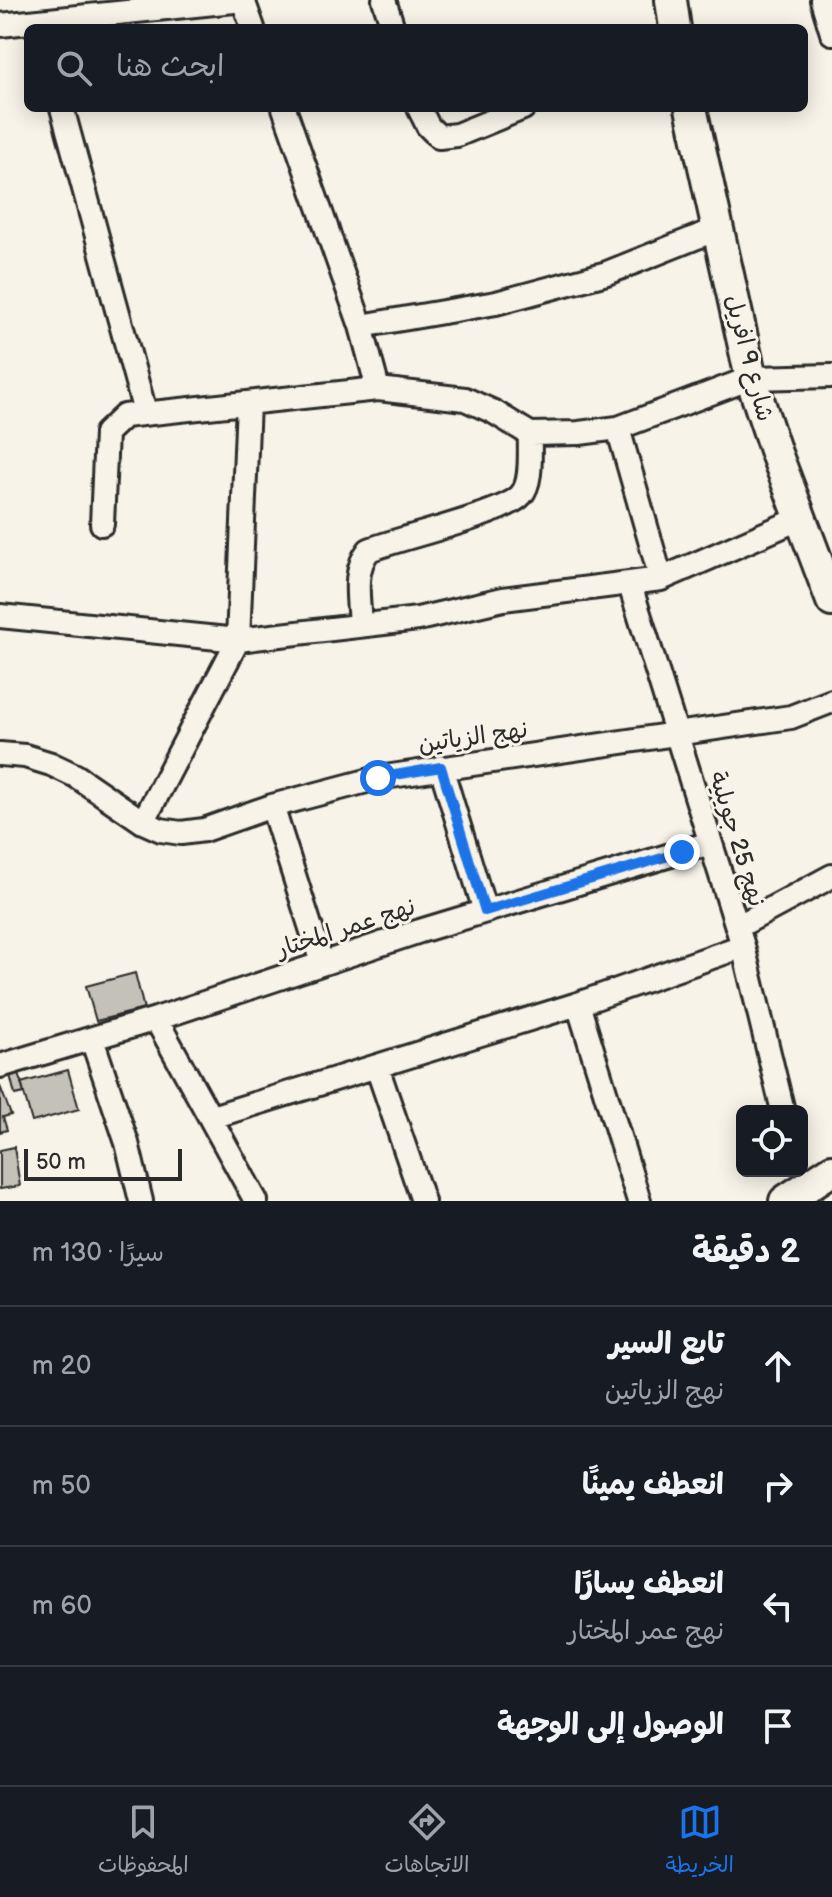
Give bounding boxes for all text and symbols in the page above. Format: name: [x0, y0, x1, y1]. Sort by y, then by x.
search box: [24, 24, 808, 112]
icon: search: [52, 46, 96, 90]
text: ابحث هنا: [116, 49, 224, 85]
street label: شارع 9 افريل: [716, 291, 780, 425]
street label: نهج الزياتين: [416, 715, 530, 760]
route start: [360, 760, 396, 796]
street label: نهج 25 جويلية: [702, 768, 771, 910]
route end: [664, 834, 700, 870]
street label: نهج عمر المختار: [271, 892, 419, 966]
map controls: [736, 1105, 808, 1177]
button: locate: [736, 1105, 808, 1177]
scale bar: [24, 1145, 182, 1181]
text: 50 m: [36, 1149, 86, 1176]
text: 2 دقيقة: [692, 1231, 800, 1272]
text: سيرًا · 130 m: [32, 1238, 164, 1269]
text: تابع السير: [609, 1326, 724, 1362]
icon: ahead: [756, 1344, 800, 1388]
text: 20 m: [32, 1351, 91, 1382]
text: نهج الزياتين: [605, 1376, 724, 1407]
icon: right: [756, 1464, 800, 1508]
text: انعطف يمينًا: [582, 1467, 724, 1503]
text: 50 m: [32, 1471, 91, 1502]
text: انعطف يسارًا: [574, 1566, 724, 1602]
icon: left: [756, 1584, 800, 1628]
text: 60 m: [32, 1591, 92, 1622]
text: نهج عمر المختار: [568, 1616, 724, 1647]
icon: arrive: [756, 1704, 800, 1748]
text: الوصول إلى الوجهة: [497, 1707, 724, 1743]
tab: المحفوظات: [98, 1800, 189, 1884]
tab: الاتجاهات: [384, 1800, 469, 1884]
tab: الخريطة: [665, 1800, 734, 1884]

